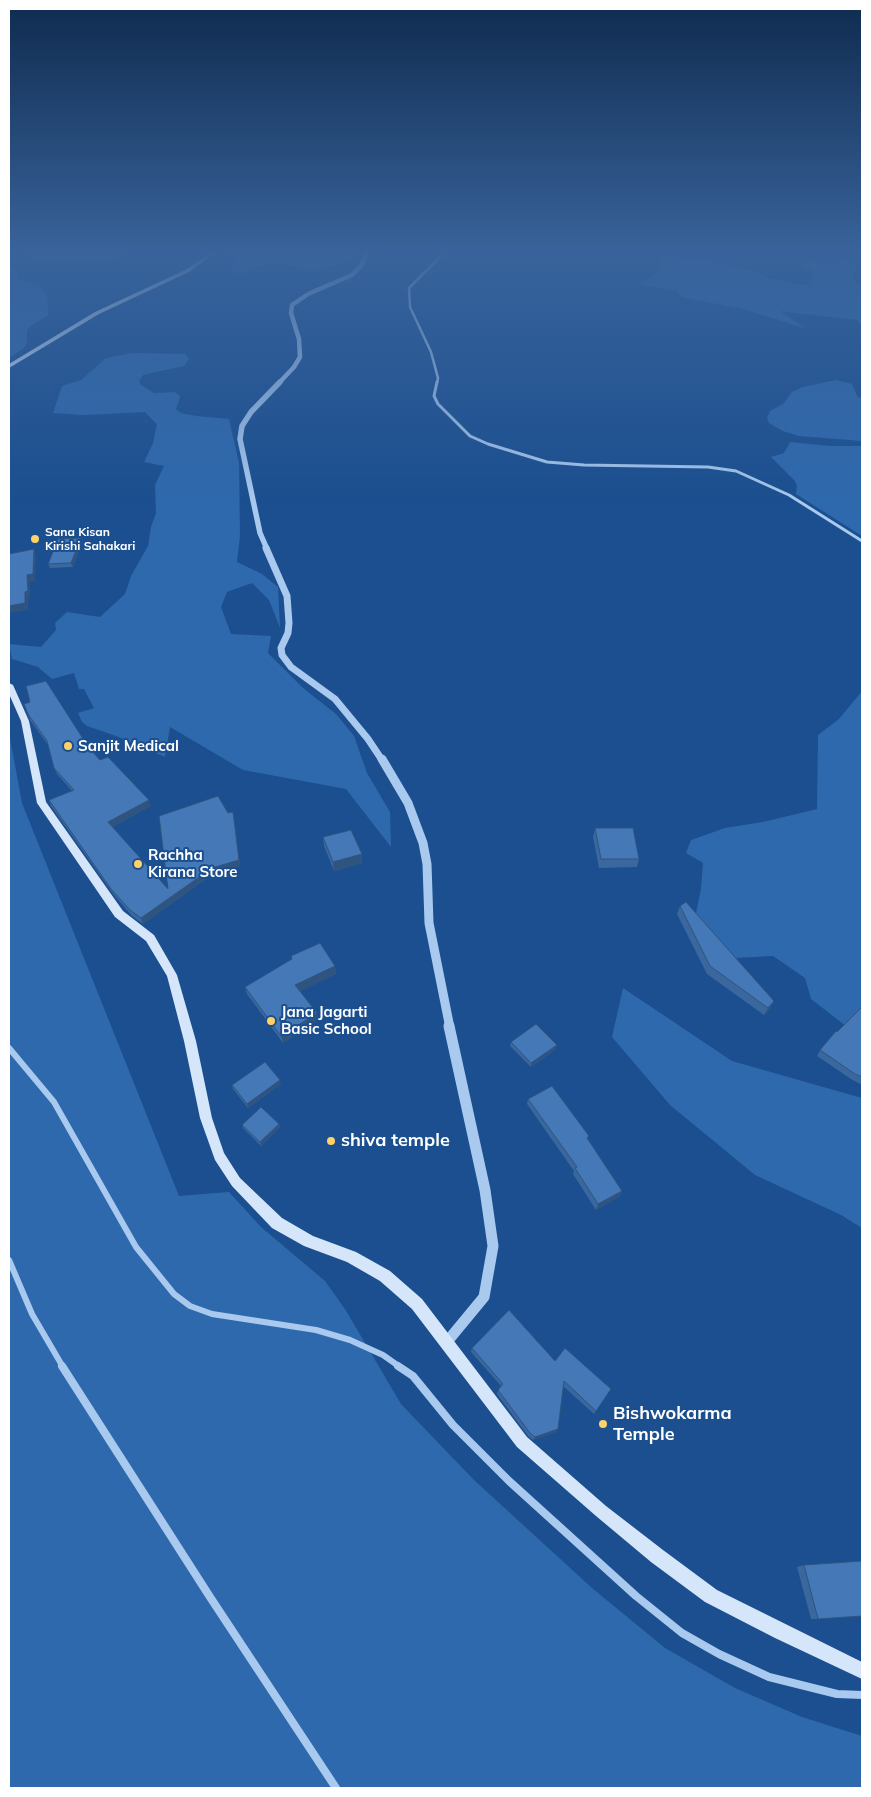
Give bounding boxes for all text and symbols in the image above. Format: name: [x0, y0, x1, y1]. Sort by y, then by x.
place label: Sana Kisan Kirishi Sahakari: [45, 525, 135, 553]
marker: Sana Kisan Kirishi Sahakari: [29, 533, 41, 545]
place label: Sanjit Medical: [78, 737, 179, 755]
marker: Sanjit Medical: [62, 740, 74, 752]
place label: Rachha Kirana Store: [148, 846, 238, 881]
marker: Rachha Kirana Store: [132, 858, 144, 870]
place label: Jana Jagarti Basic School: [281, 1003, 372, 1038]
marker: Jana Jagarti Basic School: [265, 1015, 277, 1027]
place label: shiva temple: [341, 1130, 450, 1152]
marker: shiva temple: [325, 1135, 337, 1147]
place label: Bishwokarma Temple: [613, 1403, 732, 1446]
marker: Bishwokarma Temple: [597, 1418, 609, 1430]

